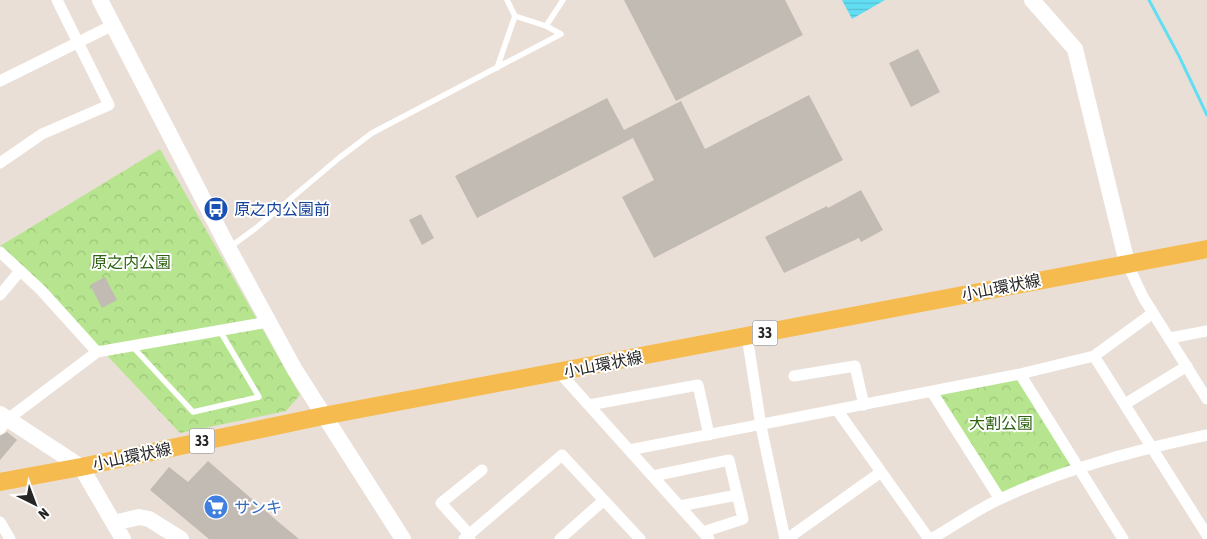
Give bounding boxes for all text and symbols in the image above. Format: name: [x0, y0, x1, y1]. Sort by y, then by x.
bus stop icon: 原之内公園前: [203, 196, 229, 222]
place label: 原之内公園前: [234, 200, 330, 218]
park label: 原之内公園: [91, 253, 171, 271]
street label: 小山環状線: [960, 271, 1042, 303]
road number: 33: [752, 320, 778, 346]
street label: 小山環状線: [562, 348, 644, 380]
park label: 大割公園: [969, 414, 1033, 432]
road number: 33: [190, 428, 214, 454]
street label: 小山環状線: [91, 439, 173, 473]
north arrow: [10, 479, 60, 529]
supermarket icon: サンキ: [203, 494, 229, 520]
place label: サンキ: [234, 498, 282, 516]
text: N: [35, 505, 52, 522]

